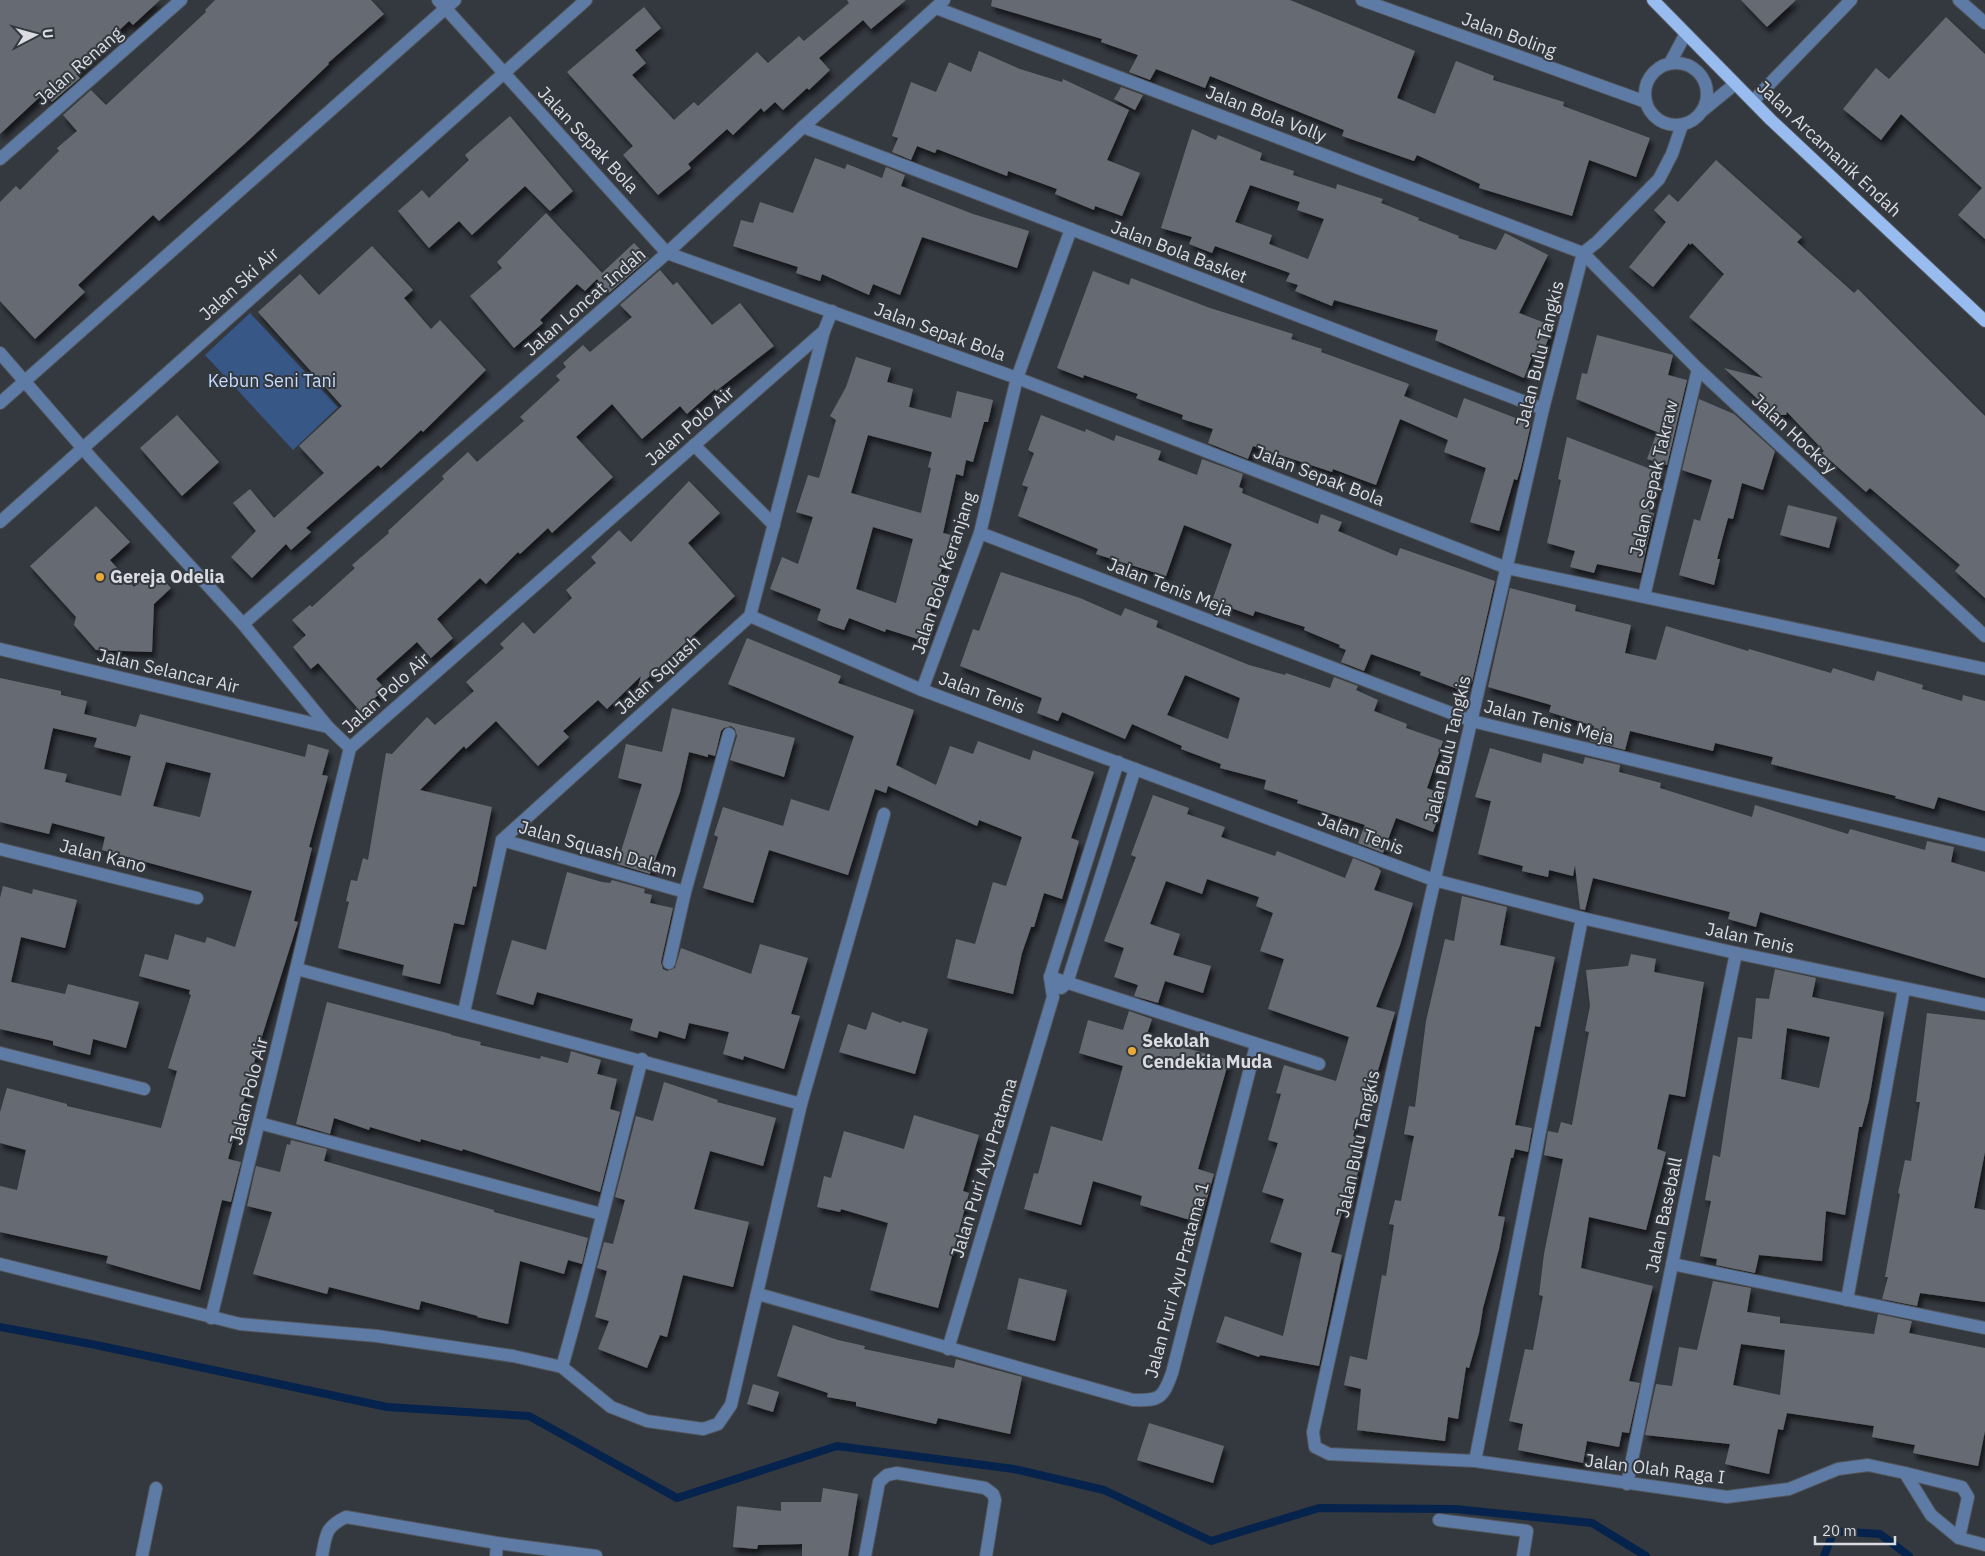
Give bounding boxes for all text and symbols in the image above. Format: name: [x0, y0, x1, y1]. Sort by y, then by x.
street label: Jalan Boling: [1459, 7, 1560, 62]
north arrow: [10, 10, 60, 60]
street label: Jalan Renang: [30, 21, 128, 110]
text: U: [38, 28, 57, 39]
street label: Jalan Arcamanik Endah: [1752, 76, 1906, 222]
street label: Jalan Bola Volly: [1203, 80, 1330, 147]
street label: Jalan Sepak Bola: [533, 81, 644, 198]
street label: Jalan Bola Basket: [1108, 215, 1250, 288]
street label: Jalan Ski Air: [194, 242, 283, 325]
street label: Jalan Loncat Indah: [519, 242, 650, 361]
street label: Jalan Bulu Tangkis: [1510, 278, 1569, 430]
street label: Jalan Sepak Bola: [871, 297, 1009, 366]
park label: Kebun Seni Tani: [208, 369, 336, 392]
street label: Jalan Polo Air: [641, 381, 739, 470]
street label: Jalan Hockey: [1747, 389, 1842, 479]
street label: Jalan Sepak Takraw: [1624, 397, 1683, 558]
street label: Jalan Sepak Bola: [1251, 440, 1388, 511]
street label: Jalan Bola Keranjang: [906, 488, 981, 657]
street label: Jalan Tenis Meja: [1104, 552, 1237, 621]
place label: Gereja Odelia: [110, 565, 225, 588]
marker: Gereja Odelia: [94, 571, 106, 583]
street label: Jalan Squash: [610, 630, 705, 719]
street label: Jalan Selancar Air: [95, 643, 242, 698]
street label: Jalan Polo Air: [337, 647, 435, 738]
street label: Jalan Tenis: [936, 666, 1029, 719]
street label: Jalan Bulu Tangkis: [1419, 673, 1476, 825]
street label: Jalan Tenis Meja: [1482, 694, 1617, 749]
street label: Jalan Tenis: [1315, 807, 1408, 860]
street label: Jalan Squash Dalam: [516, 815, 680, 882]
street label: Jalan Kano: [57, 834, 149, 877]
street label: Jalan Tenis: [1704, 917, 1797, 958]
place label: Sekolah Cendekia Muda: [1142, 1029, 1272, 1073]
street label: Jalan Polo Air: [224, 1034, 273, 1147]
marker: Sekolah Cendekia Muda: [1126, 1045, 1138, 1057]
street label: Jalan Bulu Tangkis: [1331, 1068, 1384, 1220]
street label: Jalan Puri Ayu Pratama: [945, 1075, 1022, 1261]
street label: Jalan Baseball: [1640, 1155, 1687, 1275]
street label: Jalan Puri Ayu Pratama 1: [1139, 1179, 1214, 1380]
street label: Jalan Olah Raga I: [1584, 1448, 1726, 1489]
scale bar: [1815, 1514, 1895, 1546]
text: 20 m: [1822, 1521, 1857, 1540]

